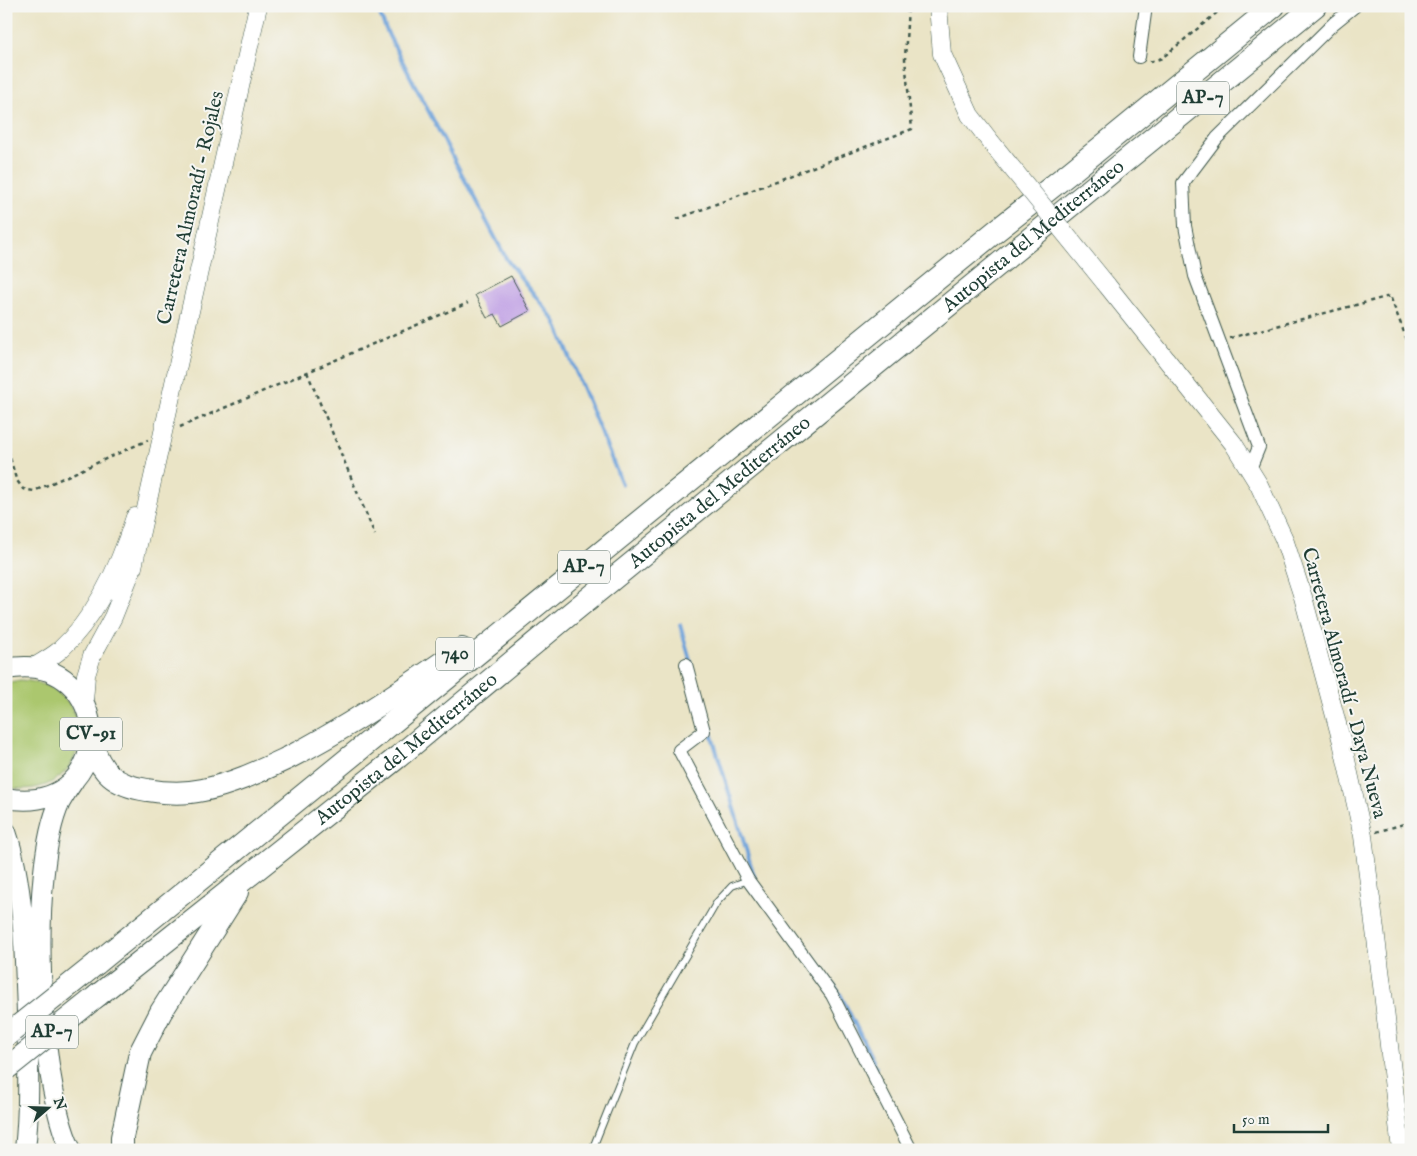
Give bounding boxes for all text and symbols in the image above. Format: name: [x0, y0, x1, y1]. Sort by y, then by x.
road number: AP-7: [1177, 82, 1229, 115]
street label: Carretera Almoradí - Rojales: [152, 89, 230, 327]
street label: Autopista del Mediterráneo: [936, 154, 1130, 318]
street label: Autopista del Mediterráneo: [622, 410, 816, 574]
street label: Carretera Almoradí - Daya Nueva: [1296, 545, 1392, 821]
road number: AP-7: [558, 550, 610, 584]
road number: 740: [436, 638, 474, 671]
street label: Autopista del Mediterráneo: [309, 667, 503, 831]
road number: CV-91: [60, 718, 122, 751]
road number: AP-7: [26, 1016, 78, 1048]
north arrow: [22, 1084, 72, 1134]
text: N: [48, 1094, 70, 1113]
scale bar: [1234, 1101, 1328, 1133]
text: 50 m: [1242, 1110, 1270, 1129]

